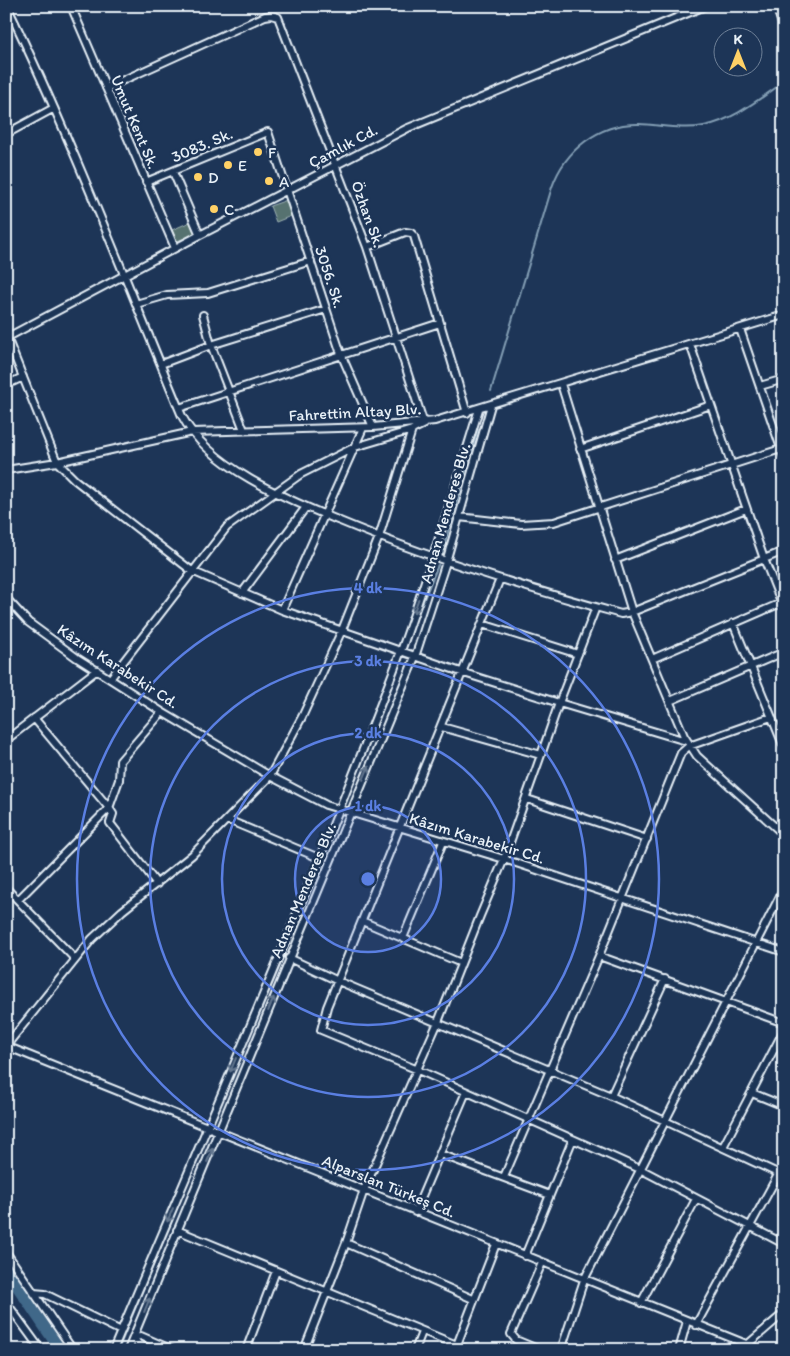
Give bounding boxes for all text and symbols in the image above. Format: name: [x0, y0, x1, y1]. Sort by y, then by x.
north arrow: [712, 28, 762, 78]
text: K: [734, 31, 744, 48]
street label: Umut Kent Sk.: [107, 72, 163, 172]
street label: Çamlık Cd.: [305, 120, 381, 172]
street label: 3083. Sk.: [168, 124, 236, 166]
place label: F: [268, 143, 277, 162]
marker: F: [252, 146, 264, 158]
place label: E: [238, 156, 247, 175]
marker: E: [222, 159, 234, 171]
place label: D: [208, 168, 219, 187]
marker: D: [192, 171, 204, 183]
place label: A: [279, 172, 289, 191]
marker: A: [263, 175, 275, 187]
street label: Özhan Sk.: [347, 178, 389, 250]
place label: C: [224, 200, 234, 219]
marker: C: [208, 203, 220, 215]
street label: 3056. Sk.: [311, 244, 349, 311]
street label: Fahrettin Altay Blv.: [288, 399, 422, 425]
street label: Adnan Menderes Blv.: [416, 441, 474, 585]
text: 4 dk: [354, 579, 383, 597]
one-way arrow: [411, 598, 420, 613]
street label: Kâzım Karabekir Cd.: [54, 620, 182, 712]
text: 3 dk: [354, 652, 382, 670]
text: 2 dk: [354, 724, 382, 742]
one-way arrow: [362, 766, 372, 781]
text: 1 dk: [355, 797, 381, 815]
street label: Kâzım Karabekir Cd.: [407, 808, 547, 868]
street label: Adnan Menderes Blv.: [266, 819, 340, 960]
centre of rings: [359, 870, 377, 888]
one-way arrow: [267, 997, 276, 1012]
one-way arrow: [228, 1057, 237, 1073]
one-way arrow: [205, 1148, 215, 1163]
street label: Alparslan Türkeş Cd.: [320, 1151, 458, 1221]
one-way arrow: [165, 1207, 174, 1222]
one-way arrow: [142, 1298, 152, 1313]

